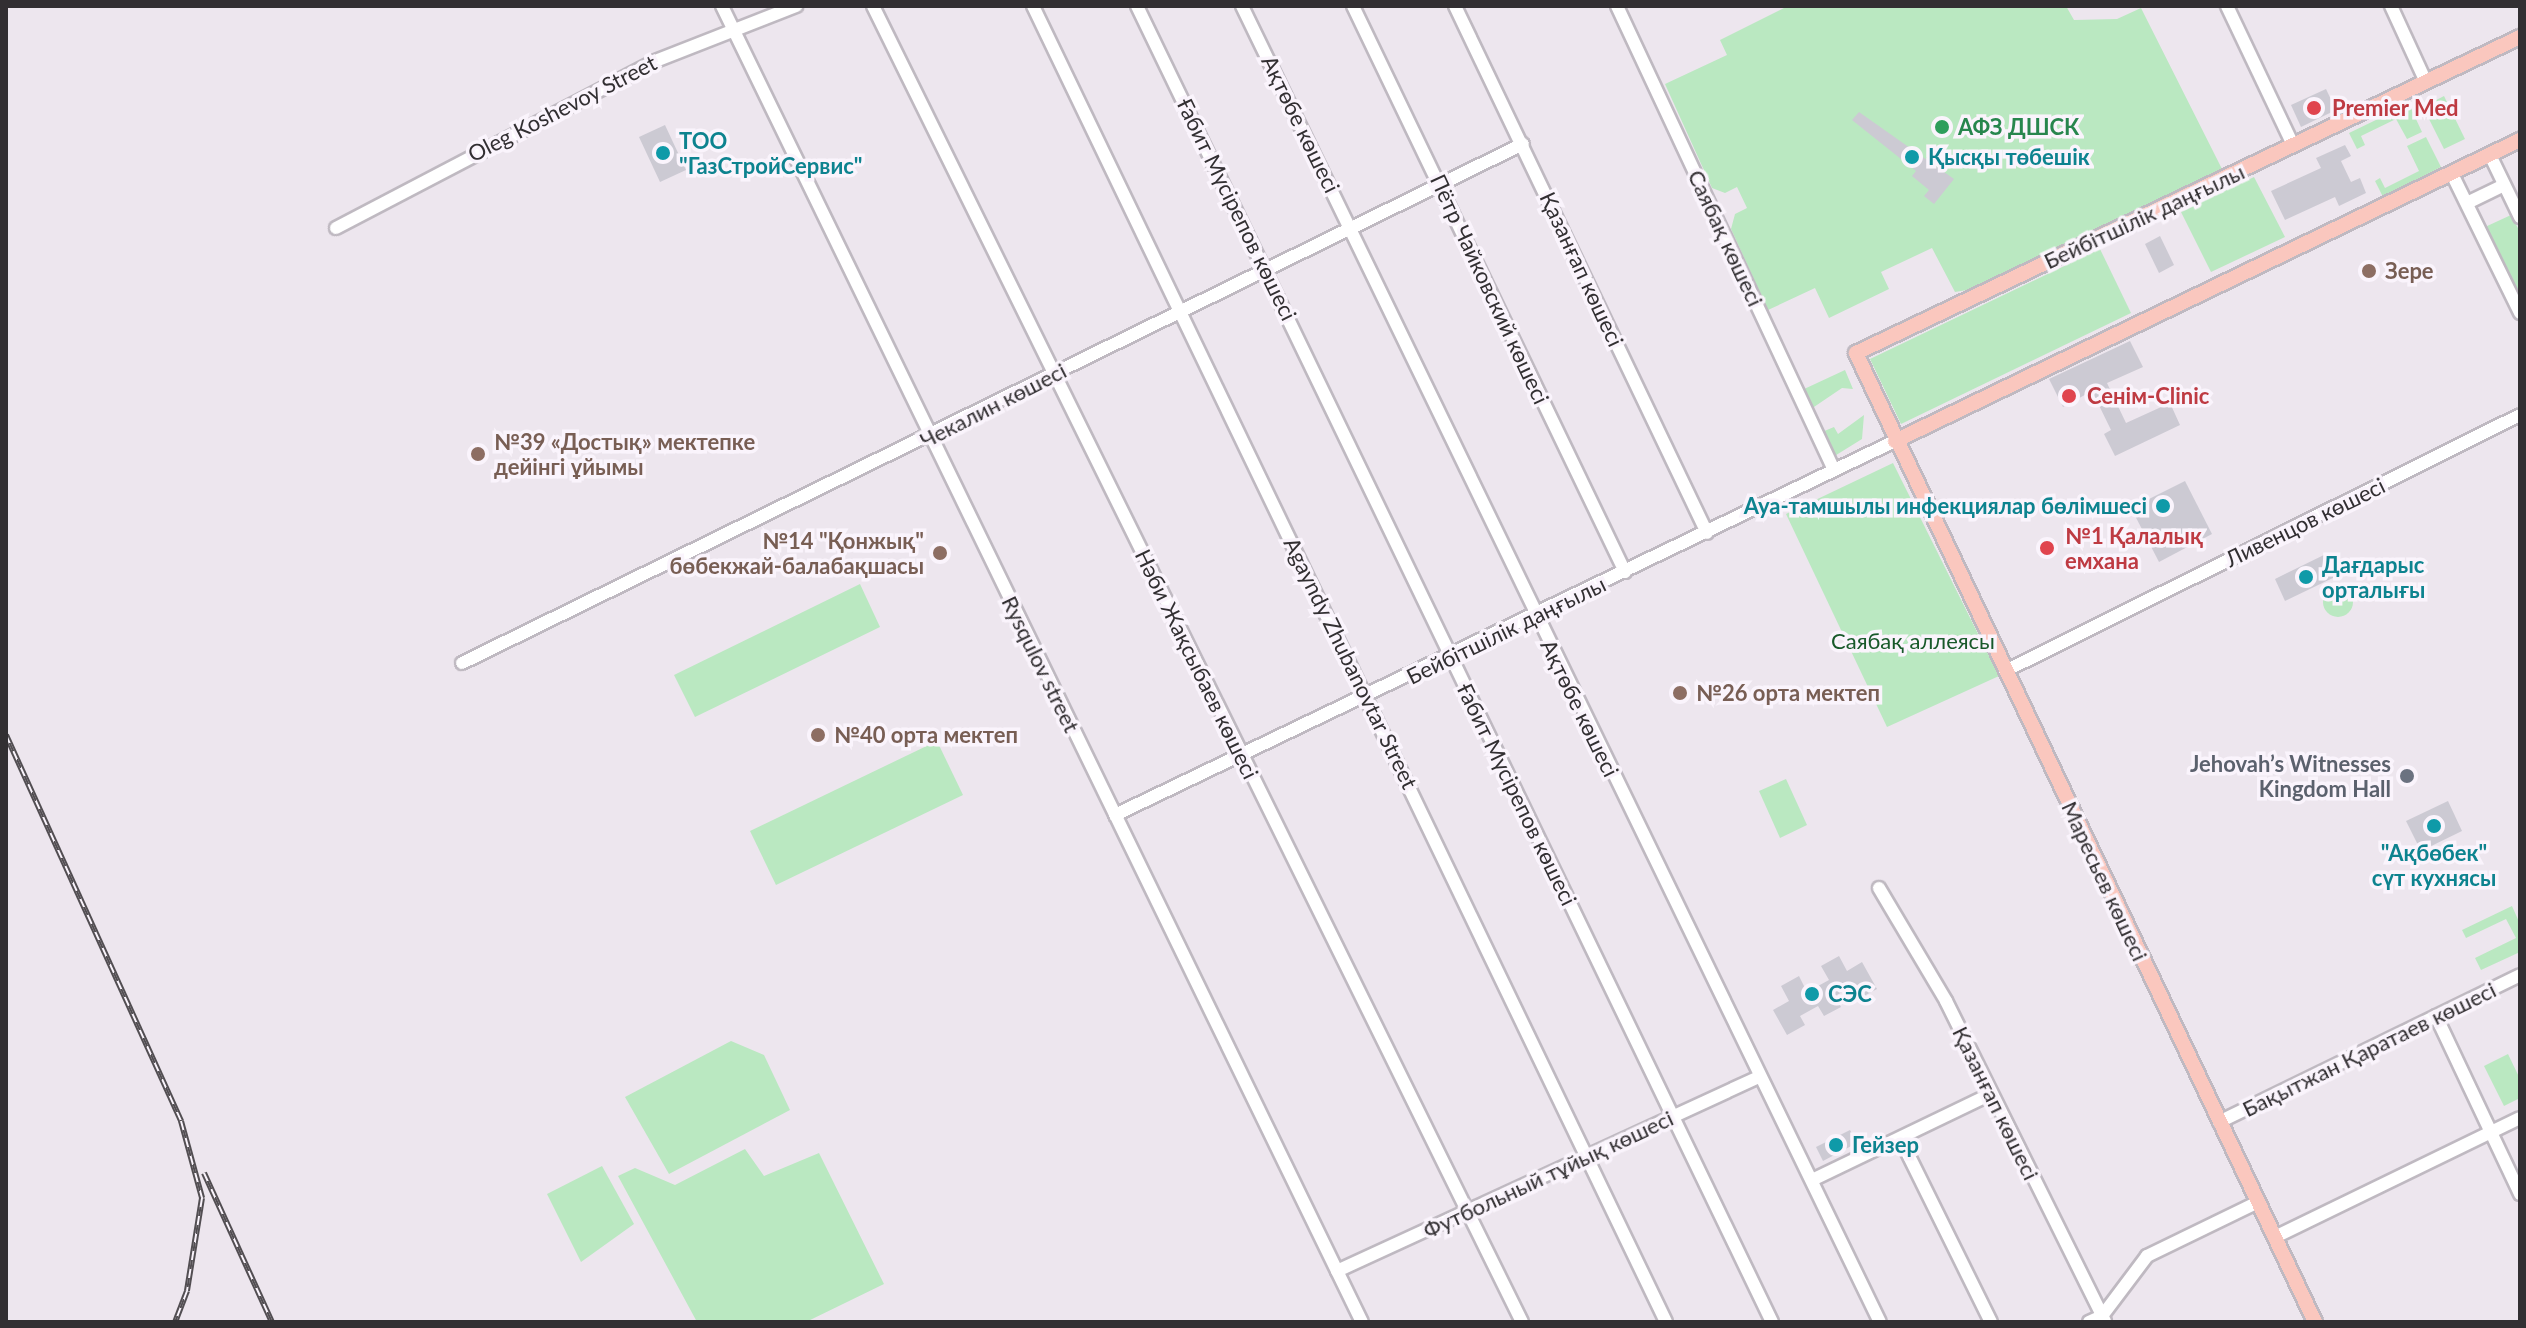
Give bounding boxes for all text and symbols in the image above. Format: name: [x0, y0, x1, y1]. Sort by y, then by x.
street label: Oleg Koshevoy Street: [463, 49, 661, 167]
street label: Ақтөбе көшесі: [1256, 51, 1346, 197]
street label: Ғабит Мүсірепов көшесі: [1172, 93, 1302, 325]
place label: Premier Med: [2332, 95, 2459, 121]
marker: Premier Med: [2303, 97, 2325, 119]
place label: АФЗ ДШСК: [1958, 114, 2079, 140]
marker: АФЗ ДШСК: [1933, 118, 1951, 136]
place label: ТОО "ГазСтройСервис": [679, 127, 863, 178]
marker: ТОО "ГазСтройСервис": [654, 144, 672, 162]
place label: Қысқы төбешік: [1928, 144, 2090, 170]
marker: Қысқы төбешік: [1903, 148, 1921, 166]
street label: Бейбітшілік даңғылы: [2040, 158, 2248, 274]
street label: Саябақ көшесі: [1683, 166, 1769, 310]
street label: Пётр Чайковский көшесі: [1425, 170, 1555, 408]
street label: Қазанғап көшесі: [1535, 188, 1629, 350]
place label: Зере: [2385, 258, 2434, 284]
marker: Зере: [2360, 262, 2378, 280]
street label: Чекалин көшесі: [915, 357, 1071, 453]
place label: Сенім-Clinic: [2087, 383, 2209, 409]
marker: Сенім-Clinic: [2058, 385, 2080, 407]
place label: №39 «Достық» мектепке дейінгі ұйымы: [494, 428, 755, 480]
marker: №39 «Достық» мектепке дейінгі ұйымы: [469, 445, 487, 463]
street label: Ливенцов көшесі: [2221, 472, 2389, 572]
place label: Ауа-тамшылы инфекциялар бөлімшесі: [1744, 493, 2147, 519]
marker: Ауа-тамшылы инфекциялар бөлімшесі: [2154, 497, 2172, 515]
place label: №1 Қалалық емхана: [2065, 522, 2203, 574]
place label: №14 "Қонжық" бөбекжай-балабақшасы: [669, 527, 924, 578]
street label: Agayndy Zhubanovtar Street: [1278, 533, 1424, 793]
marker: №1 Қалалық емхана: [2036, 537, 2058, 559]
marker: №14 "Қонжық" бөбекжай-балабақшасы: [931, 544, 949, 562]
street label: Нәби Жақсыбаев көшесі: [1130, 545, 1264, 783]
place label: Дағдарыс орталығы: [2322, 551, 2425, 602]
marker: Дағдарыс орталығы: [2297, 568, 2315, 586]
street label: Бейбітшілік даңғылы: [1402, 570, 1610, 690]
street label: Rysqulov street: [996, 591, 1086, 737]
park label: Саябақ аллеясы: [1831, 628, 1995, 654]
street label: Ақтөбе көшесі: [1535, 635, 1625, 781]
street label: Ғабит Мүсірепов көшесі: [1452, 678, 1582, 910]
place label: №26 орта мектеп: [1696, 680, 1880, 706]
marker: №26 орта мектеп: [1671, 684, 1689, 702]
place label: №40 орта мектеп: [834, 722, 1018, 748]
marker: №40 орта мектеп: [809, 726, 827, 744]
place label: Jehovah’s Witnesses Kingdom Hall: [2190, 750, 2391, 802]
marker: Jehovah’s Witnesses Kingdom Hall: [2398, 767, 2416, 785]
street label: Маресьев көшесі: [2056, 797, 2154, 965]
marker: "Ақбөбек" сүт кухнясы: [2425, 817, 2443, 835]
place label: "Ақбөбек" сүт кухнясы: [2372, 839, 2496, 890]
street label: Бақытжан Қаратаев көшесі: [2238, 976, 2500, 1122]
place label: СЭС: [1828, 981, 1872, 1007]
marker: СЭС: [1803, 985, 1821, 1003]
street label: Қазанғап көшесі: [1947, 1022, 2045, 1184]
street label: Футбольный тұйық көшесі: [1419, 1104, 1677, 1244]
place label: Гейзер: [1852, 1132, 1919, 1158]
marker: Гейзер: [1827, 1136, 1845, 1154]

